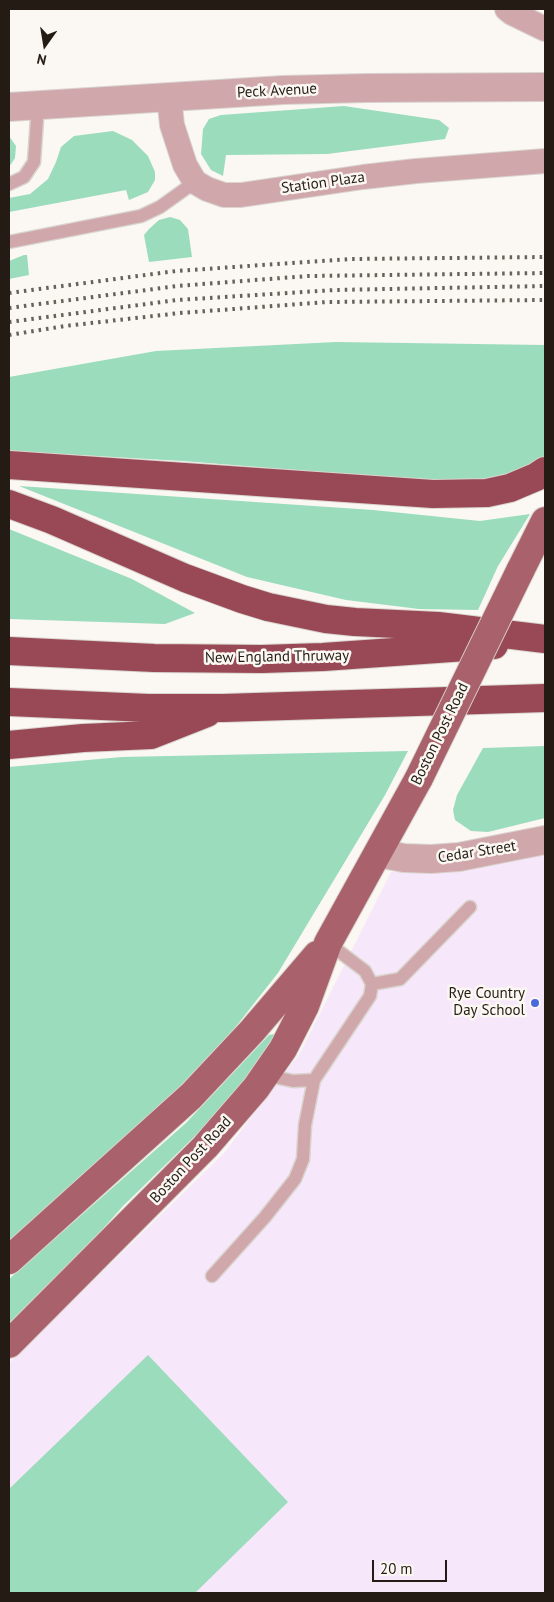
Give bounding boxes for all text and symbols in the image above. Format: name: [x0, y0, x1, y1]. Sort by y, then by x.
north arrow: [20, 20, 70, 70]
text: N: [35, 50, 48, 69]
street label: Peck Avenue: [237, 80, 317, 102]
street label: Station Plaza: [280, 168, 366, 198]
street label: New England Thruway: [205, 647, 349, 667]
street label: Boston Post Road: [408, 680, 472, 788]
street label: Cedar Street: [437, 837, 517, 867]
place label: Rye Country Day School: [449, 985, 525, 1020]
marker: Rye Country Day School: [529, 997, 541, 1009]
street label: Boston Post Road: [146, 1113, 236, 1207]
scale bar: [374, 1550, 449, 1582]
text: 20 m: [380, 1559, 413, 1578]

